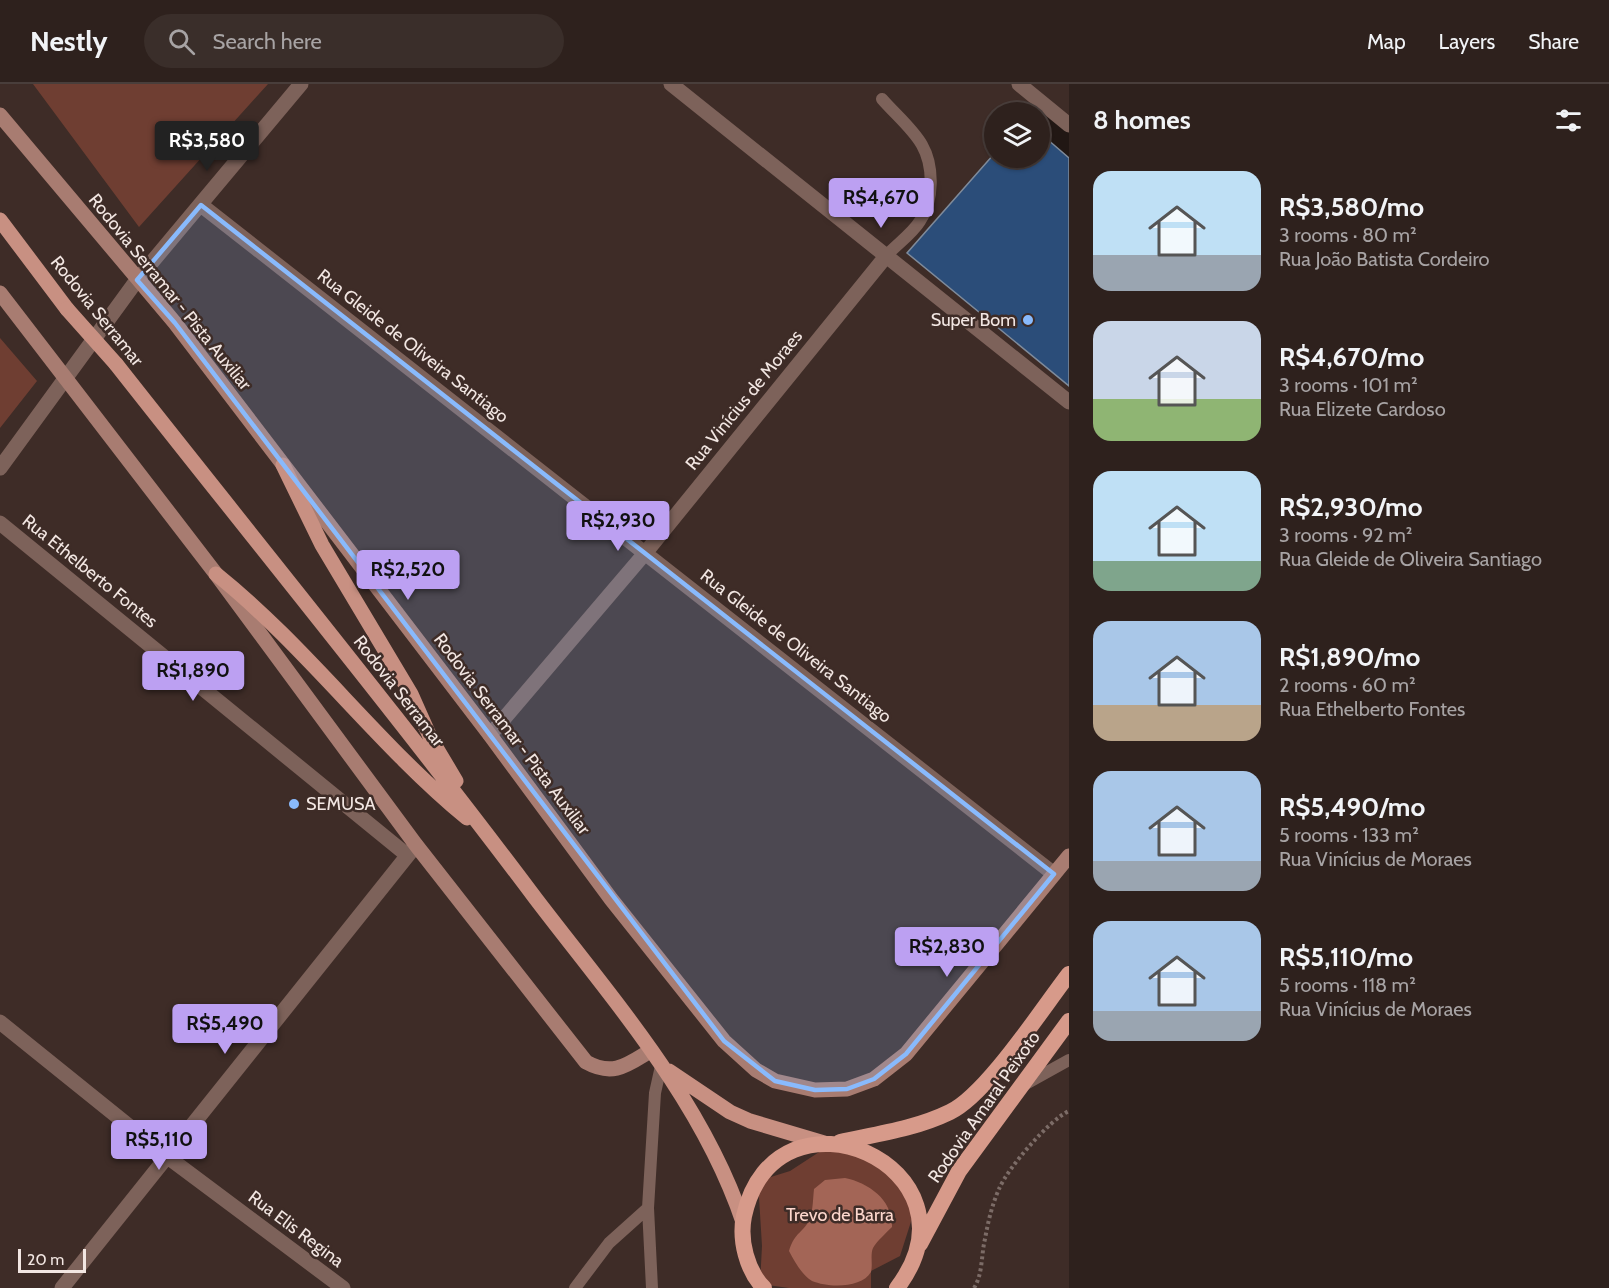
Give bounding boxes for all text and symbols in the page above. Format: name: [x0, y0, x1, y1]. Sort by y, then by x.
search box: [144, 14, 564, 68]
text: Nestly: [30, 24, 108, 58]
icon: search: [165, 25, 198, 58]
text: Search here: [213, 28, 322, 55]
text: Map: [1367, 29, 1406, 54]
text: Layers: [1439, 29, 1495, 54]
text: Share: [1528, 29, 1579, 54]
map controls: [984, 102, 1050, 168]
button: layers: [984, 102, 1050, 168]
text: 8 homes: [1093, 104, 1191, 136]
icon: filters: [1552, 104, 1585, 137]
pin: R$3,580: [152, 121, 262, 172]
text: R$3,580: [169, 128, 245, 152]
pin: R$4,670: [826, 178, 936, 229]
text: R$4,670: [843, 185, 919, 209]
street label: Rodovia Serramar - Pista Auxiliar: [84, 190, 256, 394]
text: R$3,580/mo: [1279, 191, 1424, 223]
icon: home: [1141, 195, 1213, 267]
text: 3 rooms · 80 m²: [1279, 223, 1417, 247]
text: Rua João Batista Cordeiro: [1279, 247, 1490, 271]
street label: Rodovia Serramar: [46, 252, 148, 370]
street label: Rua Gleide de Oliveira Santiago: [313, 264, 513, 428]
place label: Super Bom: [931, 309, 1016, 331]
marker: Super Bom: [1021, 313, 1035, 327]
street label: Rua Vinícius de Moraes: [681, 326, 807, 474]
text: R$4,670/mo: [1279, 341, 1424, 373]
icon: home: [1141, 345, 1213, 417]
text: 3 rooms · 101 m²: [1279, 373, 1418, 397]
text: Rua Elizete Cardoso: [1279, 397, 1446, 421]
text: R$2,930/mo: [1279, 491, 1422, 523]
icon: home: [1141, 495, 1213, 567]
pin: R$2,930: [563, 501, 673, 552]
text: R$2,930: [580, 508, 656, 532]
street label: Rua Ethelberto Fontes: [18, 510, 162, 632]
text: 3 rooms · 92 m²: [1279, 523, 1412, 547]
text: Rua Gleide de Oliveira Santiago: [1279, 547, 1542, 571]
pin: R$2,520: [353, 550, 463, 601]
text: R$2,520: [371, 557, 445, 581]
street label: Rua Gleide de Oliveira Santiago: [696, 564, 896, 728]
street label: Rodovia Serramar - Pista Auxiliar: [429, 629, 595, 839]
street label: Rodovia Serramar: [349, 631, 449, 751]
text: R$1,890/mo: [1279, 641, 1420, 673]
icon: home: [1141, 645, 1213, 717]
pin: R$1,890: [138, 651, 248, 702]
text: R$1,890: [156, 658, 230, 682]
text: 2 rooms · 60 m²: [1279, 673, 1416, 697]
text: Rua Ethelberto Fontes: [1279, 697, 1465, 721]
text: R$5,490/mo: [1279, 791, 1425, 823]
place label: SEMUSA: [306, 793, 376, 815]
icon: home: [1141, 795, 1213, 867]
marker: SEMUSA: [287, 797, 301, 811]
text: 5 rooms · 133 m²: [1279, 823, 1419, 847]
text: Rua Vinícius de Moraes: [1279, 847, 1472, 871]
pin: R$2,830: [892, 927, 1002, 978]
text: R$2,830: [909, 934, 985, 958]
text: R$5,110/mo: [1279, 941, 1413, 973]
icon: home: [1141, 945, 1213, 1017]
text: 5 rooms · 118 m²: [1279, 973, 1416, 997]
text: Rua Vinícius de Moraes: [1279, 997, 1472, 1021]
pin: R$5,490: [170, 1004, 280, 1055]
text: R$5,490: [186, 1011, 264, 1035]
street label: Rodovia Amaral Peixoto: [923, 1027, 1045, 1187]
pin: R$5,110: [104, 1120, 214, 1171]
text: R$5,110: [125, 1127, 193, 1151]
street label: Rua Elis Regina: [244, 1186, 348, 1272]
park label: Trevo de Barra: [786, 1204, 894, 1226]
scale bar: [18, 1246, 86, 1274]
text: 20 m: [27, 1250, 64, 1269]

